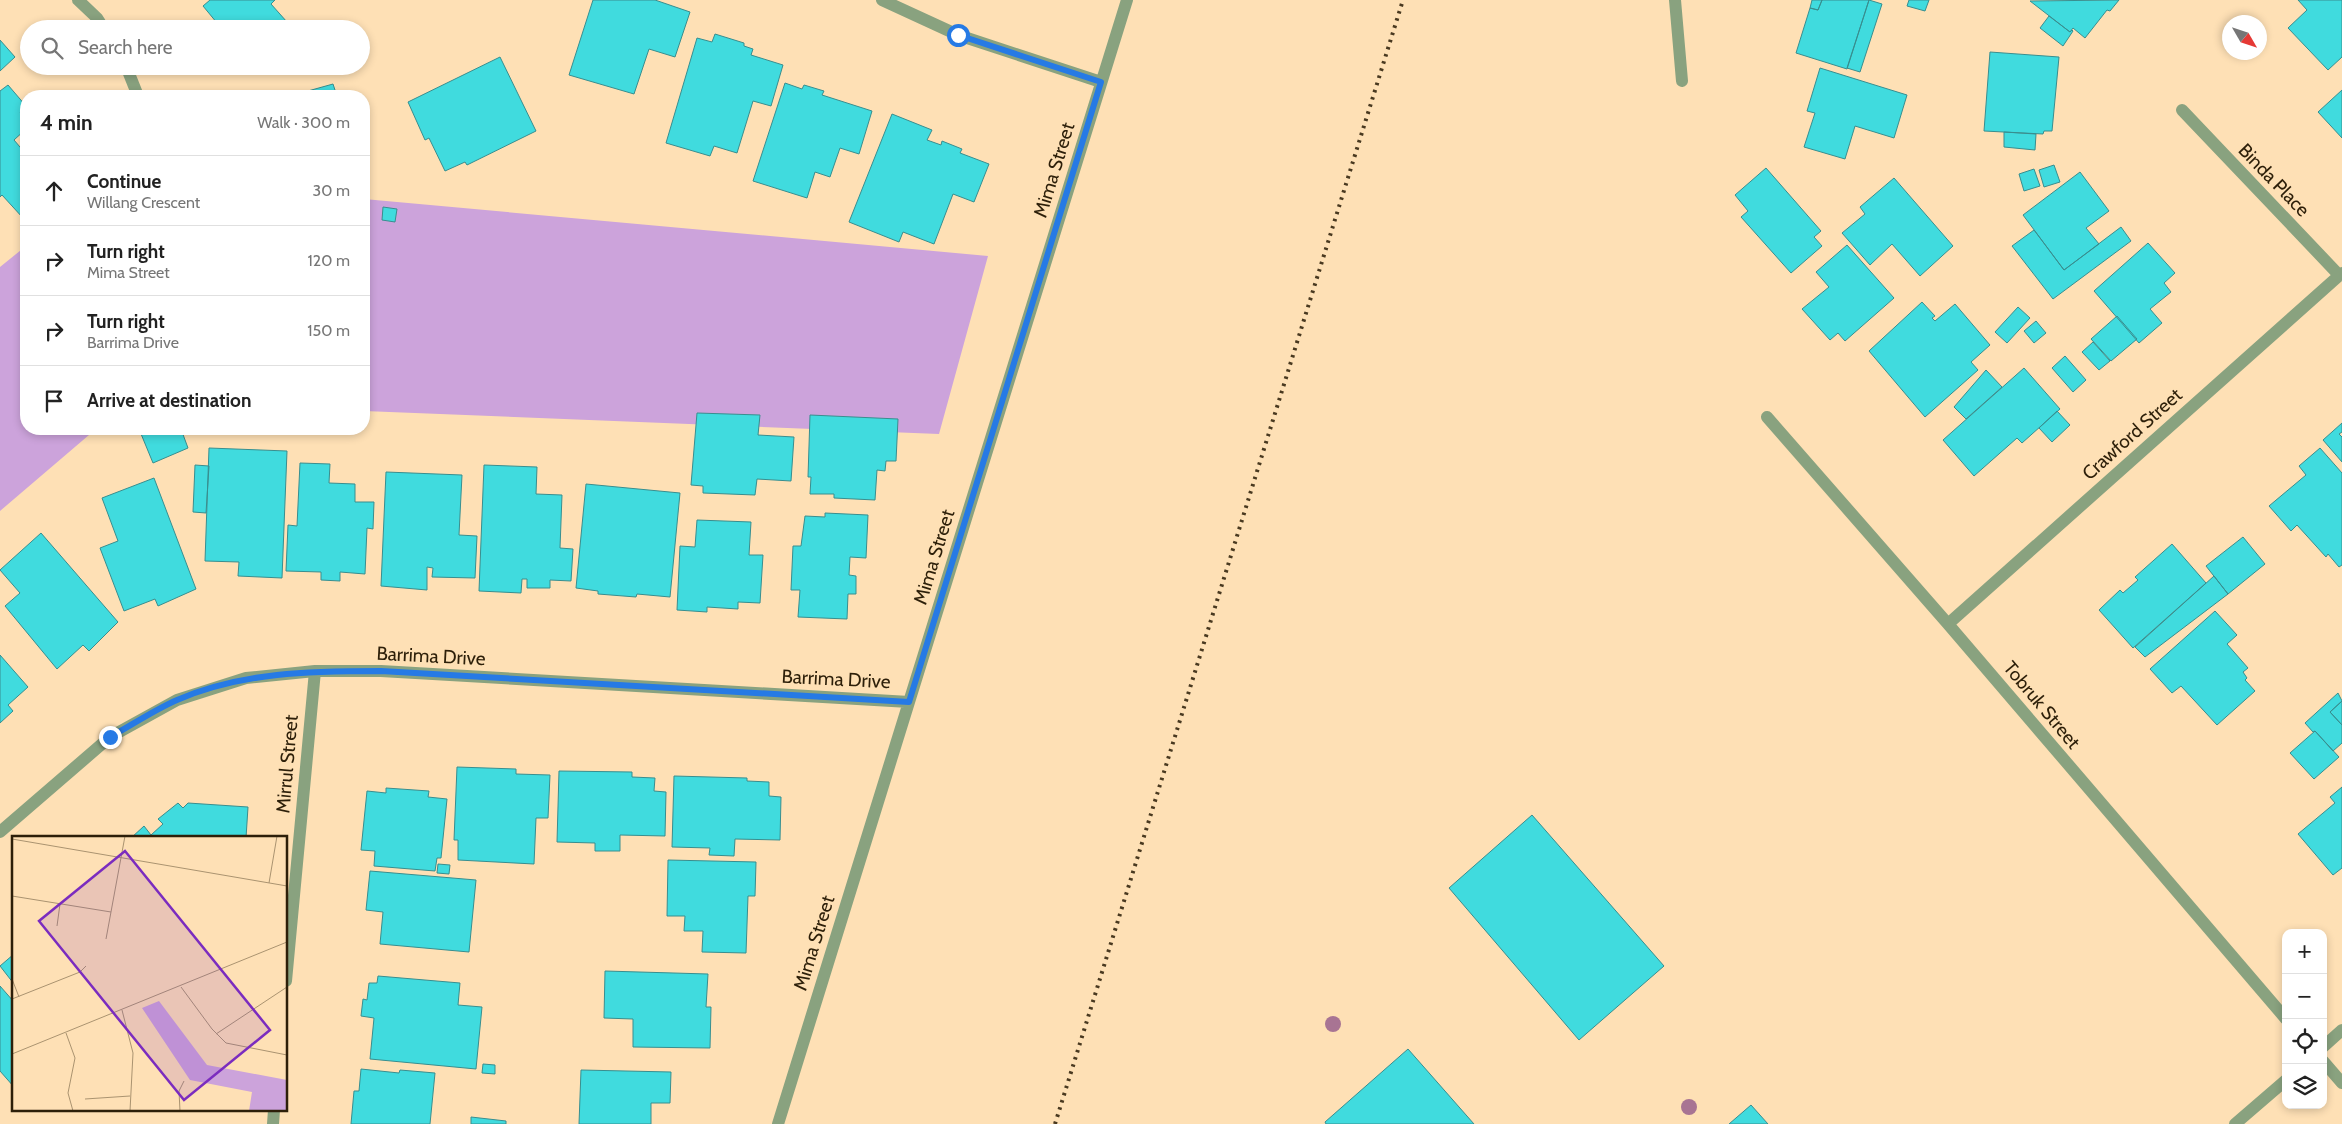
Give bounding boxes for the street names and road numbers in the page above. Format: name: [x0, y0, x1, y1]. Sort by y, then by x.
street label: Mima Street: [1029, 119, 1080, 220]
street label: Binda Place: [2234, 139, 2315, 221]
street label: Crawford Street: [2077, 383, 2187, 485]
street label: Mima Street: [909, 506, 960, 607]
street label: Barrima Drive: [376, 642, 486, 670]
street label: Tobruk Street: [1999, 657, 2086, 754]
street label: Barrima Drive: [781, 665, 891, 693]
street label: Mirrul Street: [271, 713, 303, 814]
street label: Mima Street: [789, 892, 840, 993]

